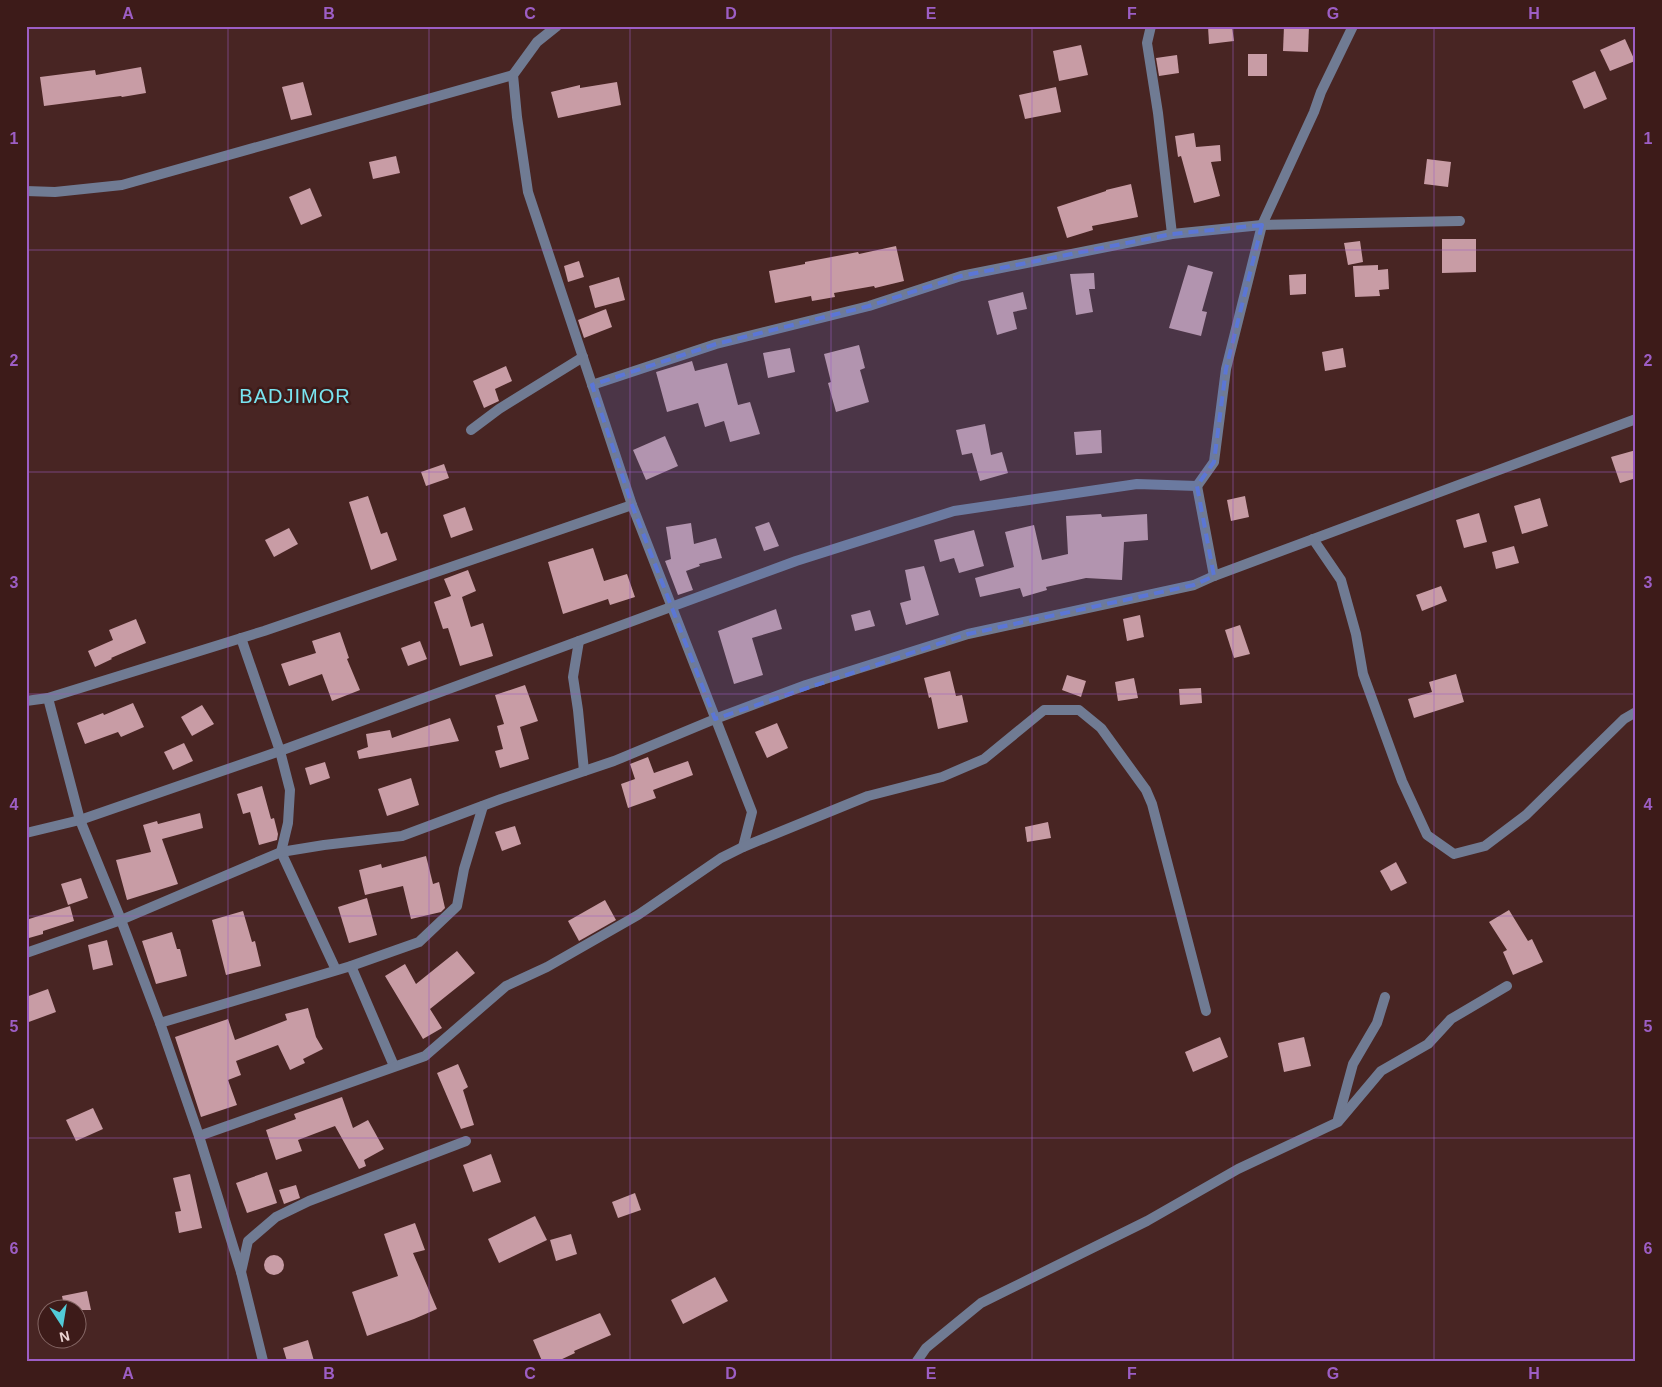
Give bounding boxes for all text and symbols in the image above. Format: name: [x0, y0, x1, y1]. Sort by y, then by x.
text: A: [122, 5, 134, 22]
text: B: [323, 5, 335, 22]
text: C: [524, 5, 536, 22]
text: D: [725, 5, 737, 22]
text: E: [926, 5, 937, 22]
text: F: [1127, 5, 1137, 22]
text: G: [1327, 5, 1339, 22]
text: H: [1528, 5, 1540, 22]
text: 1: [10, 130, 19, 147]
text: 1: [1644, 130, 1653, 147]
text: 2: [10, 352, 19, 369]
text: 2: [1644, 352, 1653, 369]
district label: BADJIMOR: [239, 385, 351, 407]
text: 3: [10, 574, 19, 591]
text: 3: [1644, 574, 1653, 591]
text: 4: [10, 796, 19, 813]
text: 4: [1644, 796, 1653, 813]
text: 5: [10, 1018, 19, 1035]
text: 5: [1644, 1018, 1653, 1035]
text: 6: [10, 1240, 19, 1257]
text: 6: [1644, 1240, 1653, 1257]
north arrow: [38, 1300, 88, 1350]
text: N: [58, 1328, 71, 1346]
text: A: [122, 1365, 134, 1382]
text: B: [323, 1365, 335, 1382]
text: C: [524, 1365, 536, 1382]
text: D: [725, 1365, 737, 1382]
text: E: [926, 1365, 937, 1382]
text: F: [1127, 1365, 1137, 1382]
text: G: [1327, 1365, 1339, 1382]
text: H: [1528, 1365, 1540, 1382]

